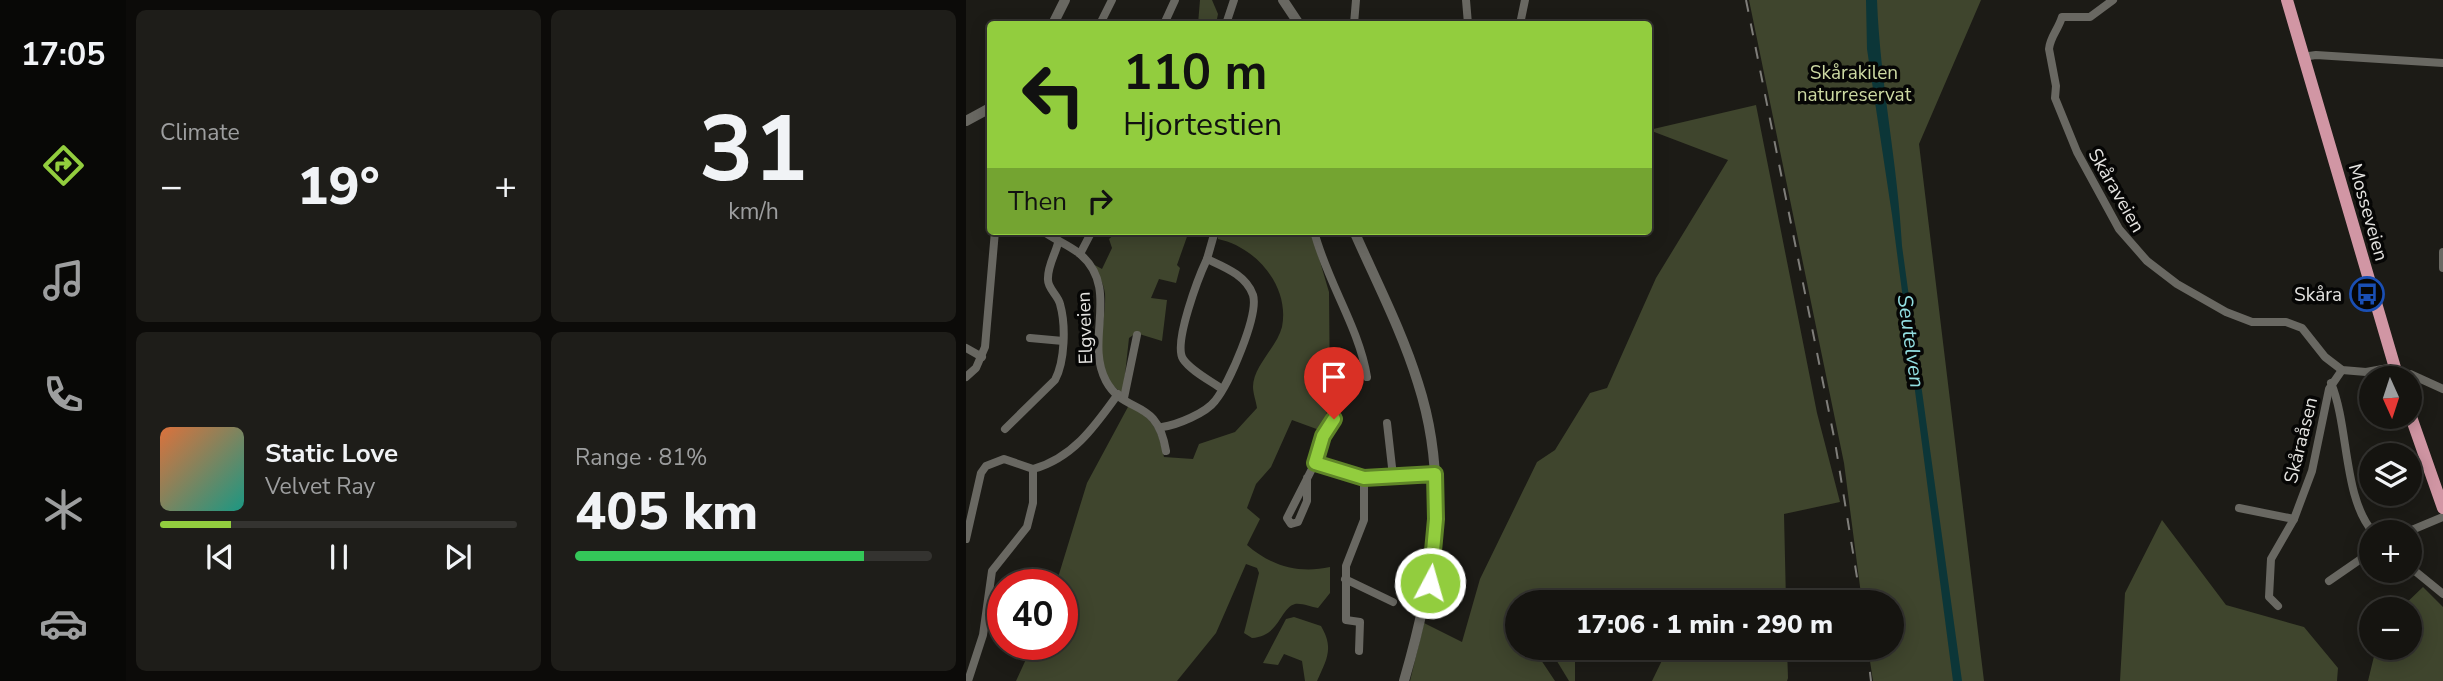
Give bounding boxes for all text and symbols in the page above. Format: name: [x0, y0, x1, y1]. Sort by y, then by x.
text: 17:05: [21, 33, 105, 76]
text: 110 m: [1123, 39, 1267, 106]
icon: left: [1008, 49, 1099, 140]
park label: Skårakilen naturreservat: [1797, 60, 1912, 108]
text: 31: [699, 88, 808, 212]
text: Hjortestien: [1123, 103, 1282, 146]
text: Climate: [160, 117, 240, 148]
icon: directions: [39, 141, 88, 190]
street label: Skåraveien: [2082, 144, 2151, 237]
text: 19°: [297, 151, 380, 222]
text: −: [160, 161, 183, 212]
text: +: [494, 161, 517, 212]
street label: Mosseveien: [2342, 161, 2394, 264]
icon: right: [1081, 182, 1119, 220]
text: Then: [1008, 184, 1067, 219]
text: km/h: [728, 196, 779, 227]
icon: music: [39, 256, 88, 305]
bus stop icon: Skåra: [2348, 275, 2386, 313]
place label: Skåra: [2294, 282, 2342, 308]
street label: Elgveien: [1071, 291, 1099, 365]
water label: Seutelven: [1891, 292, 1931, 390]
pin: [1304, 347, 1364, 419]
icon: arrive: [1315, 358, 1353, 396]
north arrow: [2359, 366, 2422, 429]
map controls: [2359, 366, 2422, 660]
icon: phone: [39, 370, 88, 419]
street label: Skåraåsen: [2278, 394, 2324, 486]
text: Static Love: [265, 436, 398, 471]
text: Range · 81%: [575, 442, 707, 473]
button: layers: [2359, 443, 2422, 506]
text: Velvet Ray: [265, 471, 375, 502]
text: 405 km: [575, 476, 758, 547]
icon: climate: [39, 485, 88, 534]
button: +: [2359, 520, 2422, 583]
icon: previous: [201, 538, 239, 576]
icon: pause: [320, 538, 358, 576]
icon: next: [439, 538, 477, 576]
position arrow: [1393, 546, 1467, 620]
speed limit sign: 40: [987, 569, 1078, 660]
button: −: [2359, 597, 2422, 660]
icon: car: [39, 599, 88, 648]
text: 17:06 · 1 min · 290 m: [1576, 607, 1833, 642]

